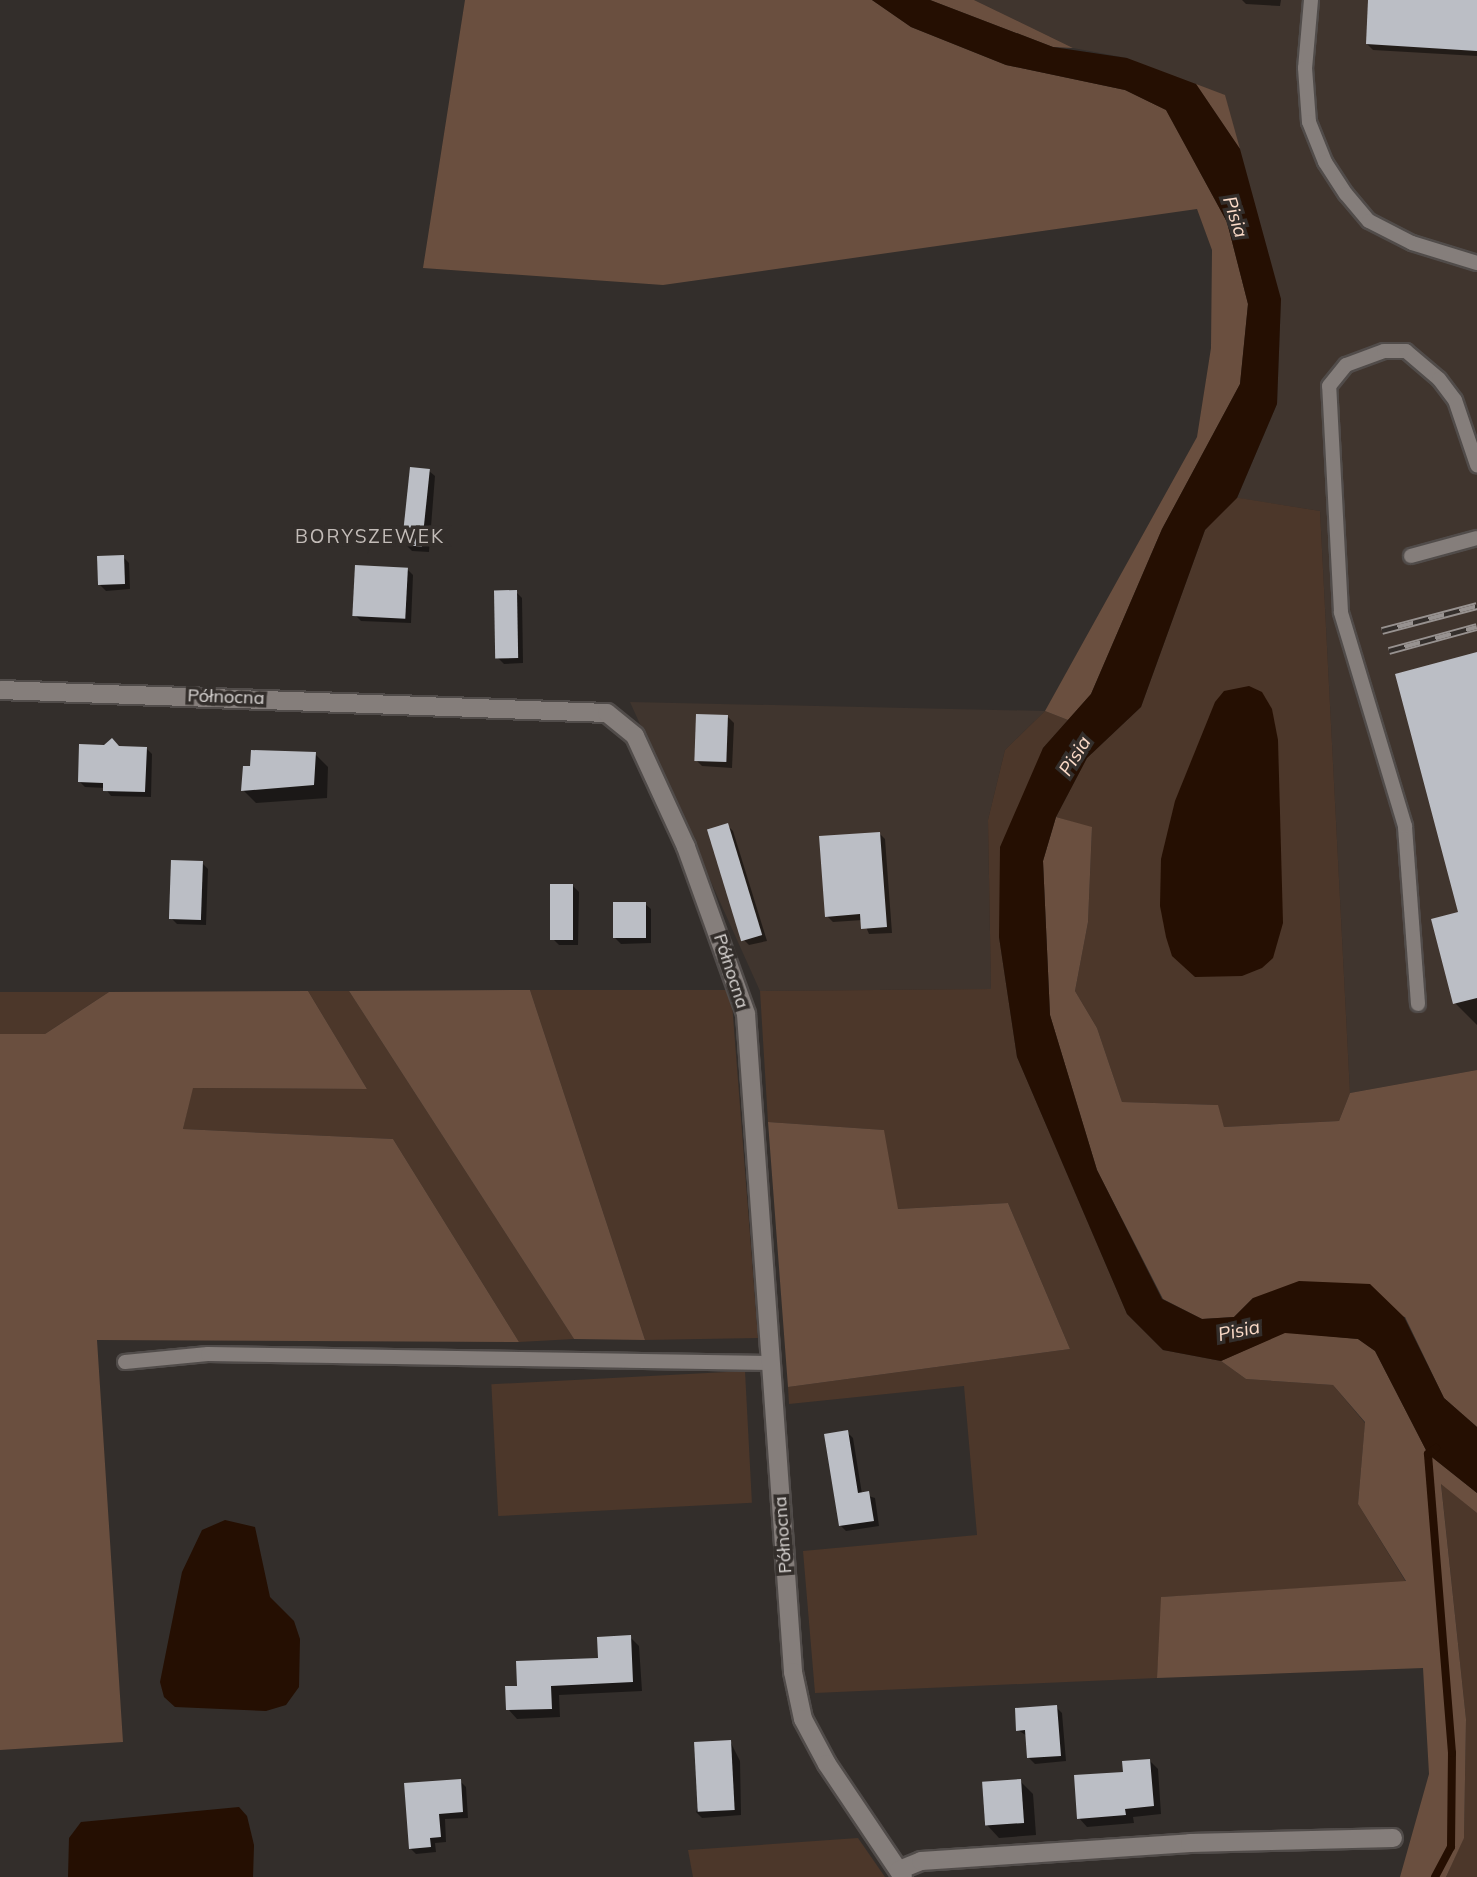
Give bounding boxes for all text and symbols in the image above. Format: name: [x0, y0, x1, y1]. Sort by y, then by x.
water label: Pisia: [1218, 193, 1252, 241]
district label: BORYSZEWEK: [296, 526, 444, 548]
street label: Północna: [187, 685, 265, 709]
water label: Pisia: [1054, 732, 1096, 780]
street label: Północna: [709, 931, 753, 1011]
water label: Pisia: [1216, 1315, 1262, 1347]
street label: Północna: [770, 1496, 796, 1574]

